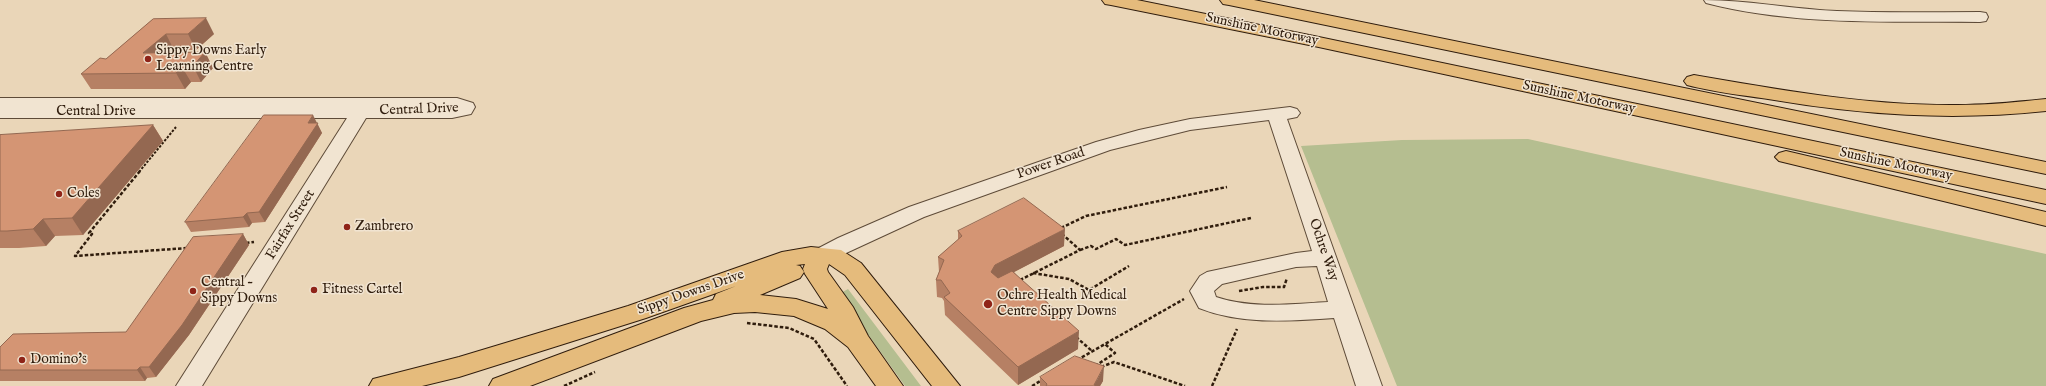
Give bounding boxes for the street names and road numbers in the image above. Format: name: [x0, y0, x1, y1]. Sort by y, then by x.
street label: Sunshine Motorway: [1204, 10, 1320, 50]
street label: Sunshine Motorway: [1521, 78, 1637, 118]
street label: Central Drive: [379, 100, 459, 120]
street label: Central Drive: [56, 104, 136, 120]
street label: Power Road: [1015, 145, 1087, 183]
street label: Sunshine Motorway: [1838, 145, 1954, 185]
street label: Fairfax Street: [263, 187, 319, 263]
street label: Ochre Way: [1304, 217, 1342, 283]
street label: Sippy Downs Drive: [635, 267, 747, 319]

